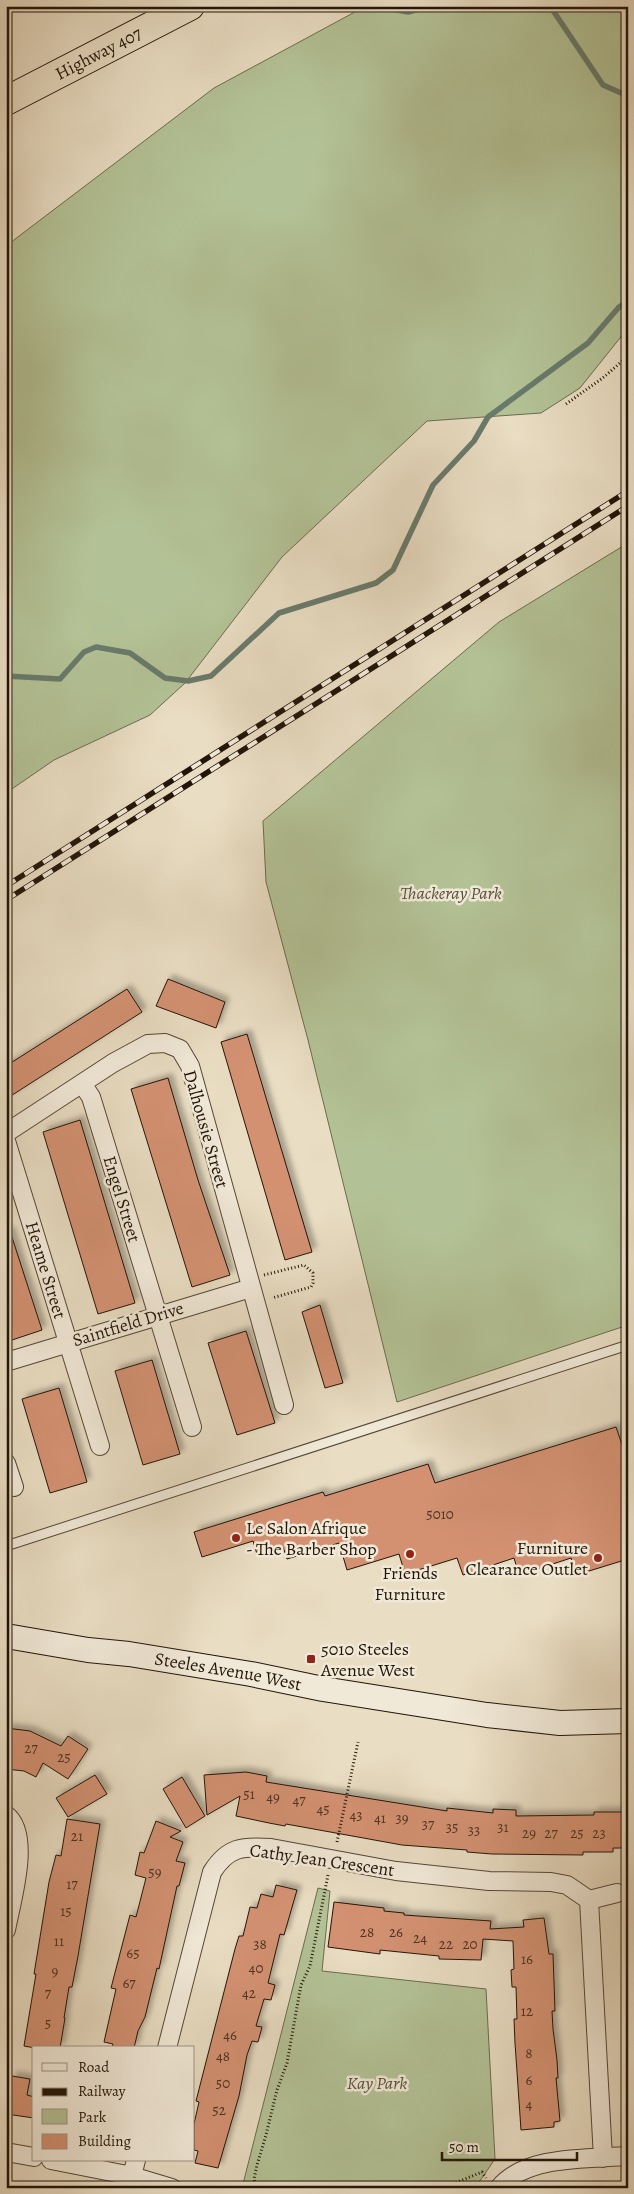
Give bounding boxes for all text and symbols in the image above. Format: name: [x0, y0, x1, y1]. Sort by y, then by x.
street label: Highway 407: [51, 21, 146, 86]
park label: Thackeray Park: [400, 881, 502, 905]
street label: Dalhousie Street: [178, 1067, 234, 1191]
street label: Engel Street: [97, 1153, 147, 1245]
street label: Heame Street: [20, 1218, 72, 1322]
street label: Saintfield Drive: [69, 1296, 187, 1352]
house number: 5010: [426, 1504, 454, 1524]
place label: Le Salon Afrique - The Barber Shop: [246, 1516, 377, 1561]
marker: Le Salon Afrique - The Barber Shop: [230, 1532, 242, 1544]
place label: Furniture Clearance Outlet: [465, 1536, 588, 1581]
marker: Friends Furniture: [404, 1548, 416, 1560]
marker: Furniture Clearance Outlet: [592, 1552, 604, 1564]
place label: Friends Furniture: [374, 1561, 446, 1606]
place label: 5010 Steeles Avenue West: [320, 1637, 415, 1682]
street label: Steeles Avenue West: [153, 1646, 304, 1696]
marker: 5010 Steeles Avenue West: [305, 1653, 317, 1665]
house number: 27: [24, 1738, 38, 1758]
house number: 25: [57, 1747, 71, 1767]
house number: 51: [243, 1784, 255, 1804]
house number: 49: [266, 1787, 280, 1807]
house number: 47: [292, 1790, 306, 1810]
house number: 45: [316, 1799, 330, 1819]
house number: 43: [349, 1805, 363, 1825]
house number: 41: [374, 1808, 386, 1828]
house number: 39: [395, 1808, 409, 1828]
house number: 37: [422, 1814, 435, 1834]
house number: 35: [446, 1817, 458, 1837]
house number: 31: [497, 1817, 509, 1837]
house number: 33: [468, 1820, 480, 1840]
house number: 29: [522, 1823, 536, 1843]
house number: 27: [544, 1823, 558, 1843]
house number: 25: [570, 1823, 584, 1843]
house number: 23: [592, 1823, 606, 1843]
house number: 21: [71, 1826, 83, 1846]
street label: Cathy Jean Crescent: [248, 1838, 396, 1882]
house number: 59: [148, 1862, 162, 1882]
house number: 17: [66, 1874, 78, 1894]
house number: 15: [60, 1901, 72, 1921]
house number: 28: [360, 1922, 374, 1942]
house number: 26: [389, 1922, 403, 1942]
house number: 24: [413, 1928, 427, 1948]
house number: 11: [54, 1931, 64, 1951]
house number: 38: [253, 1934, 267, 1954]
house number: 22: [439, 1934, 453, 1954]
house number: 20: [462, 1934, 478, 1954]
house number: 65: [126, 1943, 140, 1963]
house number: 16: [521, 1949, 533, 1969]
house number: 40: [249, 1958, 263, 1978]
house number: 9: [52, 1961, 59, 1981]
house number: 67: [122, 1973, 136, 1993]
house number: 7: [45, 1983, 52, 2003]
house number: 42: [242, 1983, 256, 2003]
house number: 12: [521, 2001, 533, 2021]
house number: 5: [45, 2013, 51, 2033]
house number: 46: [223, 2025, 237, 2045]
house number: 8: [525, 2043, 533, 2063]
legend: [32, 2046, 195, 2162]
house number: 48: [216, 2046, 230, 2066]
text: Road: [78, 2057, 110, 2077]
house number: 6: [526, 2070, 533, 2090]
park label: Kay Park: [347, 2071, 407, 2095]
house number: 50: [216, 2073, 230, 2093]
text: Railway: [78, 2081, 126, 2101]
house number: 4: [526, 2094, 533, 2114]
house number: 52: [212, 2100, 226, 2120]
text: Park: [78, 2107, 107, 2127]
scale bar: [442, 2129, 576, 2161]
text: Building: [78, 2131, 131, 2151]
text: 50 m: [449, 2137, 479, 2157]

